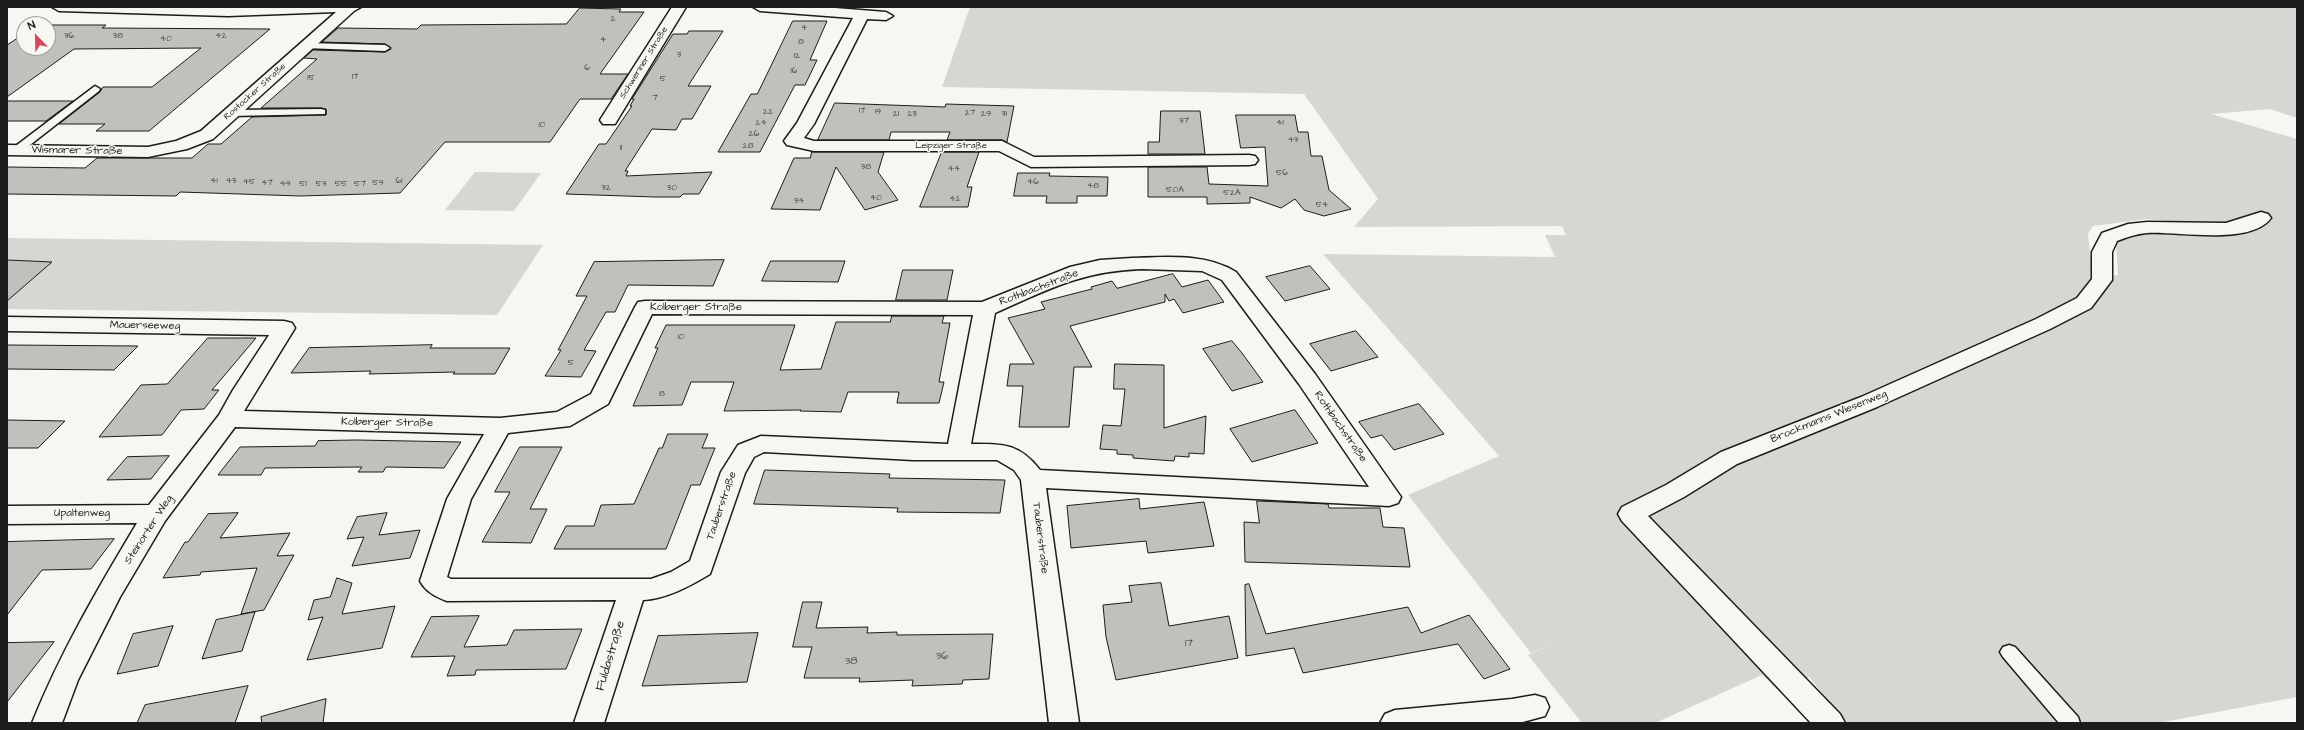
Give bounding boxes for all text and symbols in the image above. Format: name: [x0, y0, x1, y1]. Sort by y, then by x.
house number: 2: [610, 14, 616, 24]
north arrow: [16, 16, 56, 56]
text: N: [25, 17, 38, 34]
house number: 4: [801, 23, 807, 33]
street label: Schweriner Straße: [618, 25, 670, 101]
house number: 36: [64, 31, 74, 41]
house number: 38: [113, 31, 123, 41]
house number: 42: [215, 31, 227, 41]
house number: 40: [160, 34, 172, 44]
house number: 4: [600, 35, 606, 45]
house number: 8: [798, 37, 804, 47]
house number: 3: [677, 50, 681, 60]
house number: 12: [794, 51, 800, 61]
street label: Rostocker Straße: [222, 61, 288, 123]
house number: 6: [584, 63, 590, 73]
house number: 16: [791, 66, 797, 76]
house number: 17: [352, 72, 358, 82]
house number: 15: [307, 73, 315, 83]
house number: 5: [660, 74, 666, 84]
house number: 7: [652, 93, 658, 103]
house number: 17: [859, 106, 865, 116]
house number: 22: [763, 107, 773, 117]
house number: 19: [875, 107, 881, 117]
house number: 27: [965, 108, 975, 118]
house number: 21: [893, 109, 899, 119]
house number: 23: [907, 109, 917, 119]
house number: 29: [981, 109, 991, 119]
house number: 31: [1001, 109, 1007, 119]
house number: 37: [1179, 116, 1189, 126]
house number: 24: [755, 118, 767, 128]
house number: 41: [1276, 118, 1284, 128]
house number: 10: [539, 120, 545, 130]
house number: 26: [749, 129, 759, 139]
house number: 43: [1288, 135, 1298, 145]
house number: 28: [743, 141, 753, 151]
street label: Leipziger Straße: [915, 141, 987, 151]
house number: 11: [620, 143, 622, 153]
street label: Wismarer Straße: [31, 144, 123, 158]
house number: 38: [861, 162, 871, 172]
house number: 44: [948, 164, 960, 174]
house number: 56: [1276, 168, 1288, 178]
house number: 41: [210, 176, 218, 186]
house number: 43: [226, 176, 236, 186]
house number: 61: [396, 176, 402, 186]
house number: 45: [243, 177, 255, 187]
house number: 46: [1027, 177, 1039, 187]
house number: 47: [261, 178, 273, 188]
house number: 59: [372, 178, 384, 188]
house number: 49: [279, 179, 291, 189]
house number: 51: [299, 179, 307, 189]
house number: 53: [316, 179, 326, 189]
house number: 55: [335, 179, 347, 189]
house number: 57: [354, 179, 366, 189]
house number: 48: [1087, 181, 1099, 191]
house number: 32: [601, 183, 611, 193]
house number: 30: [667, 183, 677, 193]
house number: 50A: [1166, 185, 1184, 195]
house number: 52A: [1223, 188, 1241, 198]
house number: 40: [870, 193, 882, 203]
house number: 42: [949, 194, 961, 204]
house number: 34: [794, 196, 804, 206]
house number: 54: [1316, 200, 1328, 210]
street label: Rothbachstraße: [998, 267, 1080, 309]
street label: Kolberger Straße: [650, 301, 742, 315]
street label: Mauerseeweg: [110, 319, 180, 333]
house number: 10: [678, 332, 684, 342]
house number: 5: [568, 358, 574, 368]
street label: Brockmanns Wiesenweg: [1769, 388, 1889, 446]
house number: 8: [659, 389, 665, 399]
street label: Rothbachstraße: [1311, 389, 1369, 465]
street label: Kolberger Straße: [341, 416, 433, 430]
street label: Tauberstraße: [704, 470, 740, 542]
street label: Steinorter Weg: [122, 493, 176, 567]
street label: Tauberstraße: [1029, 502, 1051, 574]
street label: Upaltenweg: [54, 507, 110, 521]
street label: Fuldastraße: [593, 619, 629, 693]
house number: 17: [1185, 637, 1193, 651]
house number: 36: [936, 650, 948, 664]
house number: 38: [845, 655, 857, 669]

